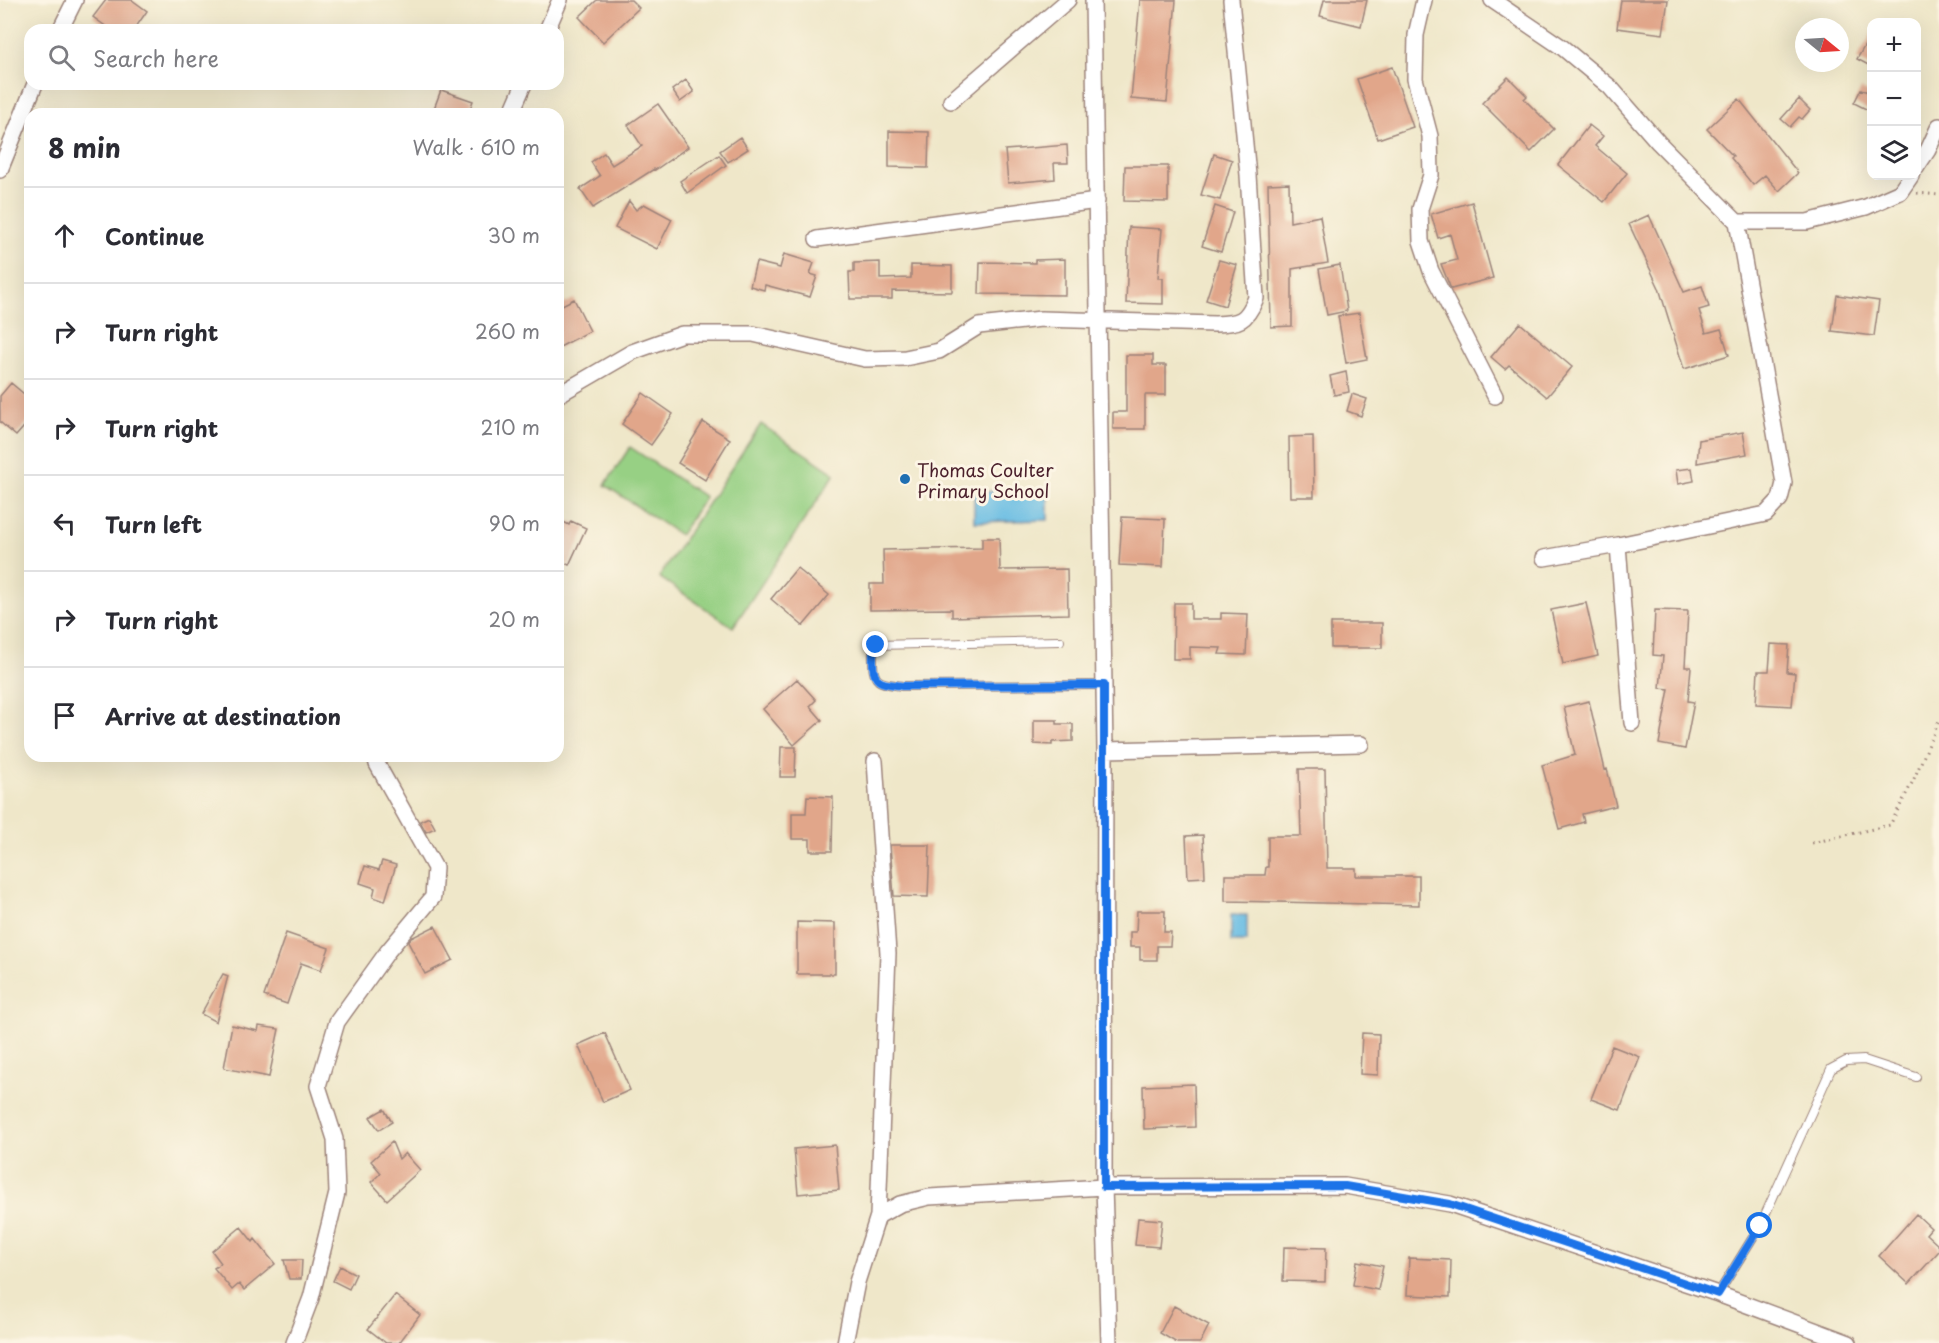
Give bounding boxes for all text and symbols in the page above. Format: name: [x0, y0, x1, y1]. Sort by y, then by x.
north arrow: [1795, 18, 1849, 72]
map controls: [1867, 18, 1921, 180]
button: +: [1867, 18, 1921, 72]
search box: [24, 24, 564, 90]
icon: search: [45, 41, 78, 74]
text: Search here: [93, 41, 219, 74]
button: −: [1867, 72, 1921, 126]
button: layers: [1867, 126, 1921, 180]
text: 8 min: [48, 128, 121, 167]
text: Walk · 610 m: [413, 132, 540, 162]
icon: ahead: [48, 219, 81, 252]
text: Continue: [105, 219, 204, 252]
text: 30 m: [487, 220, 540, 250]
icon: right: [48, 315, 81, 348]
text: Turn right: [105, 315, 218, 348]
text: 260 m: [475, 316, 540, 346]
icon: right: [48, 411, 81, 444]
text: Turn right: [105, 411, 218, 444]
text: 210 m: [481, 412, 540, 442]
place label: Thomas Coulter Primary School: [917, 456, 1054, 504]
marker: Thomas Coulter Primary School: [898, 472, 912, 486]
icon: left: [48, 507, 81, 540]
text: Turn left: [105, 507, 202, 540]
text: 90 m: [489, 508, 540, 538]
icon: right: [48, 603, 81, 636]
text: Turn right: [105, 603, 218, 636]
text: 20 m: [488, 604, 540, 634]
route end: [862, 631, 888, 657]
icon: arrive: [48, 699, 81, 732]
text: Arrive at destination: [105, 699, 341, 732]
route start: [1746, 1212, 1772, 1238]

